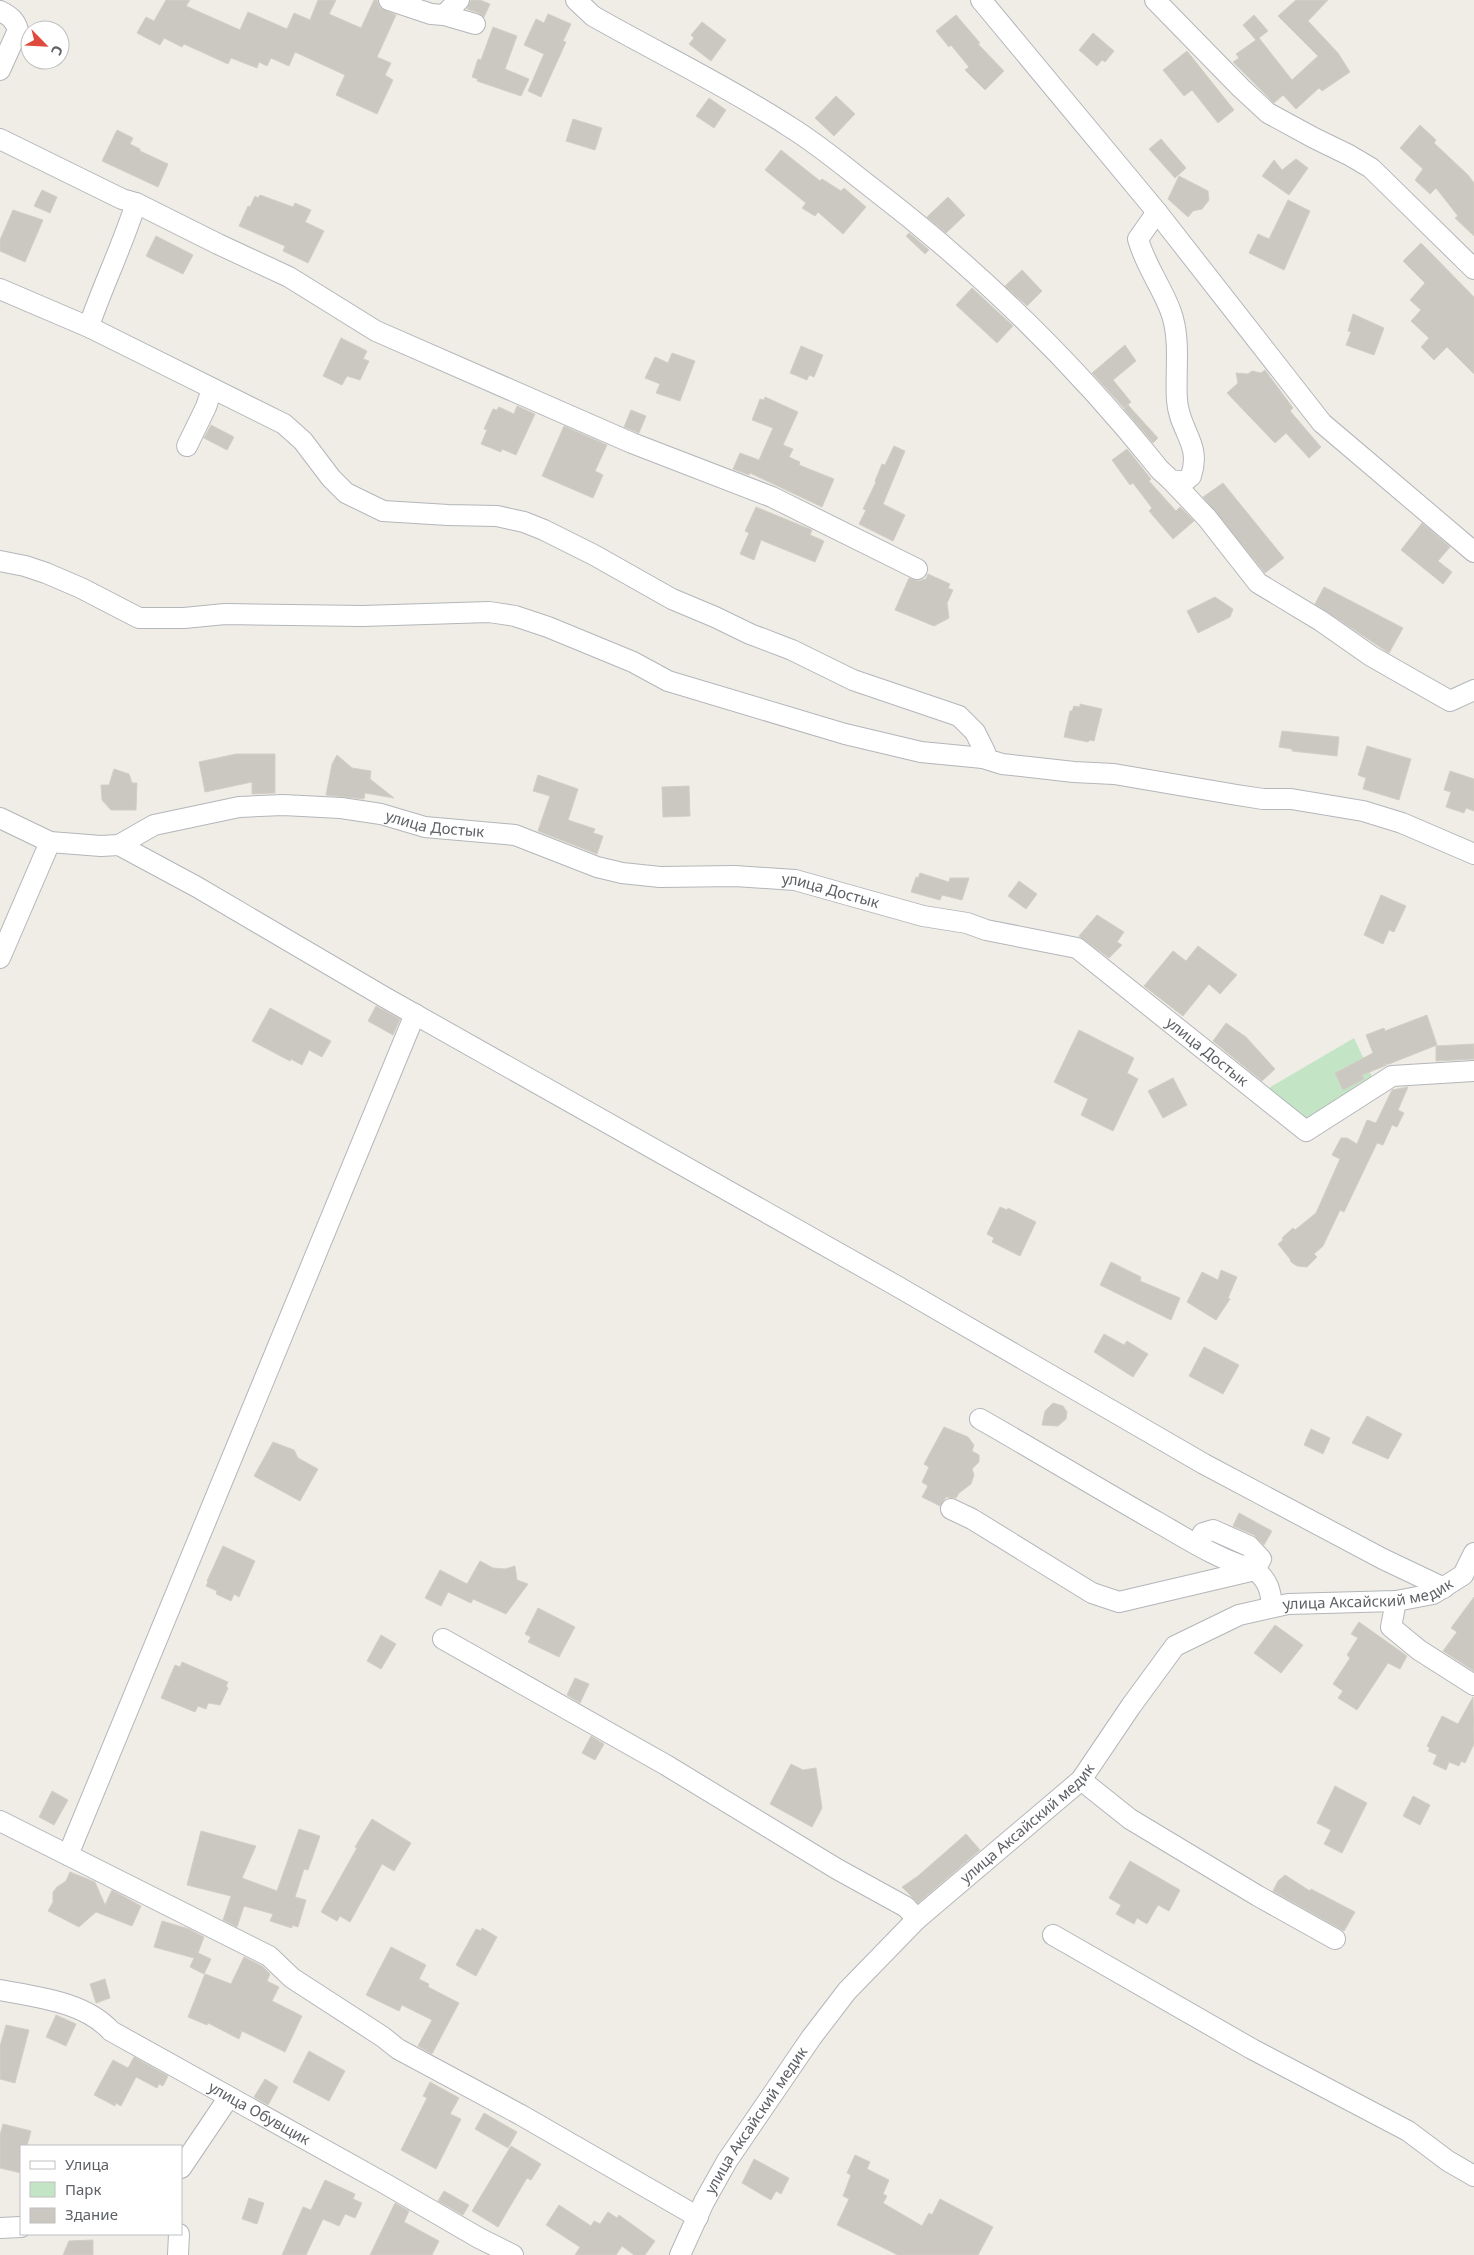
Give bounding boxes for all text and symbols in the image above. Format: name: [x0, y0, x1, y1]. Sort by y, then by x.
north arrow: [20, 20, 70, 70]
text: С: [47, 43, 68, 58]
street label: улица Достык: [383, 805, 485, 841]
street label: улица Достык: [781, 868, 882, 912]
street label: улица Достык: [1162, 1012, 1253, 1090]
street label: улица Аксайский медик: [1281, 1573, 1456, 1614]
street label: улица Аксайский медик: [956, 1759, 1098, 1887]
street label: улица Аксайский медик: [700, 2042, 811, 2197]
street label: улица Обувщик: [205, 2076, 314, 2149]
legend: [20, 2145, 182, 2235]
text: Улица: [65, 2154, 109, 2174]
text: Парк: [65, 2179, 101, 2199]
text: Здание: [65, 2204, 118, 2224]

